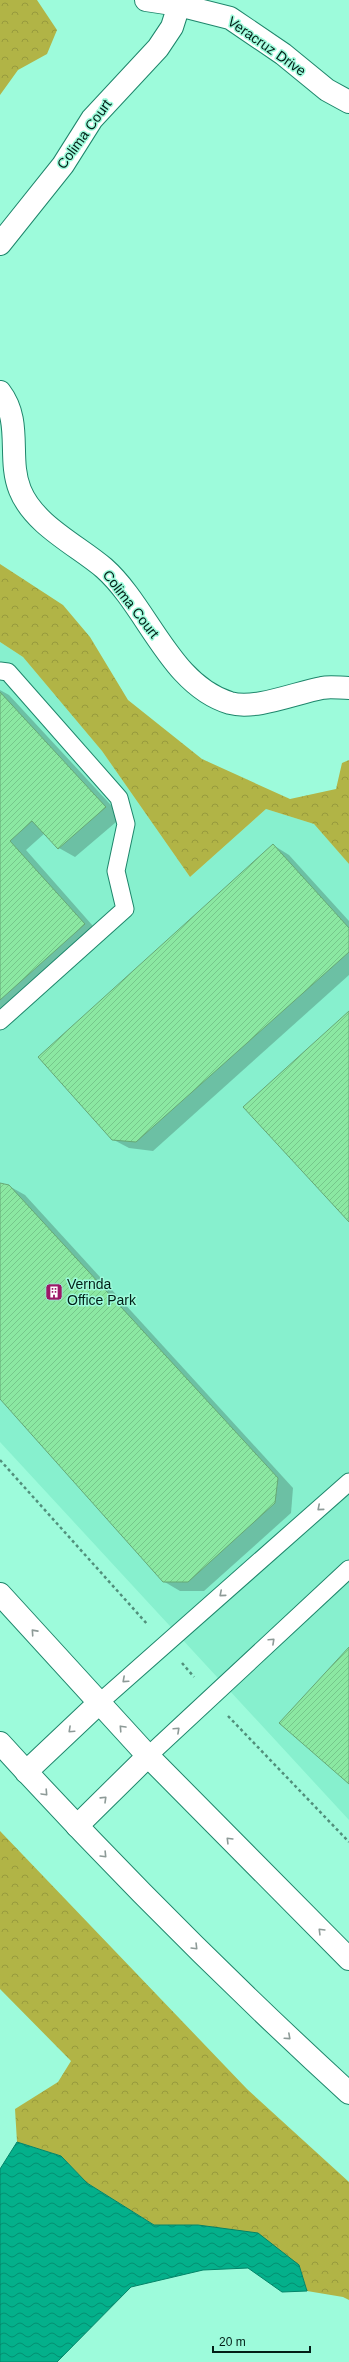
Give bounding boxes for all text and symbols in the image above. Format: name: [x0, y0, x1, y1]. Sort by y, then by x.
street label: Veracruz Drive: [225, 13, 309, 79]
street label: Colima Court: [54, 96, 115, 172]
street label: Colima Court: [100, 567, 163, 641]
place label: Vernda Office Park: [67, 1276, 137, 1308]
building icon: Vernda Office Park: [44, 1282, 64, 1302]
one-way arrow: [317, 1503, 324, 1510]
one-way arrow: [219, 1589, 227, 1596]
one-way arrow: [32, 1629, 39, 1636]
one-way arrow: [267, 1638, 275, 1646]
one-way arrow: [122, 1675, 130, 1683]
one-way arrow: [68, 1725, 76, 1733]
one-way arrow: [119, 1725, 127, 1733]
one-way arrow: [172, 1727, 180, 1735]
one-way arrow: [41, 1788, 48, 1796]
one-way arrow: [99, 1796, 107, 1804]
one-way arrow: [226, 1837, 234, 1845]
one-way arrow: [99, 1850, 106, 1858]
one-way arrow: [318, 1928, 326, 1936]
one-way arrow: [190, 1942, 198, 1950]
one-way arrow: [284, 2033, 291, 2040]
scale bar: [213, 2328, 310, 2354]
text: 20 m: [219, 2335, 246, 2349]

